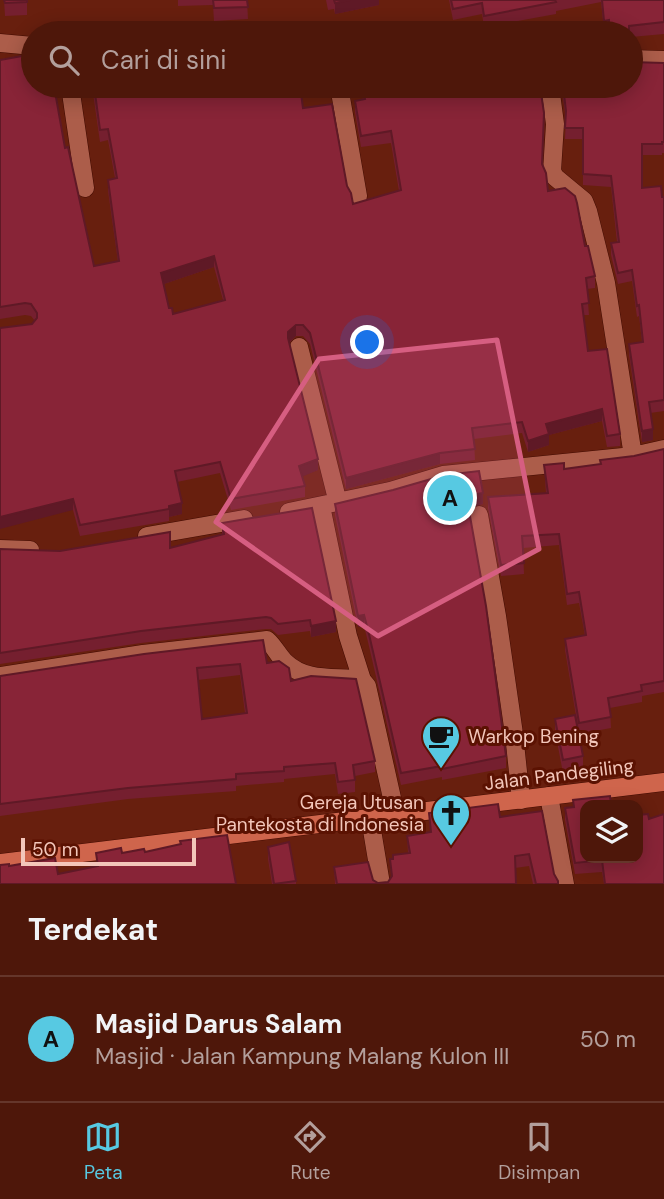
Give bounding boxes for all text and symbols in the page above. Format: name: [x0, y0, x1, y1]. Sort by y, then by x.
search box: [21, 21, 643, 98]
icon: search: [45, 41, 83, 79]
text: Cari di sini: [101, 43, 226, 77]
your location: [350, 325, 384, 359]
pin: A: [427, 472, 473, 524]
cafe icon: Warkop Bening: [420, 715, 462, 770]
place label: Warkop Bening: [468, 724, 600, 749]
street label: Jalan Pandegiling: [483, 753, 636, 796]
place label: Gereja Utusan Pantekosta di Indonesia: [216, 790, 424, 837]
church icon: Gereja Utusan Pantekosta di Indonesia: [430, 792, 472, 847]
map controls: [580, 800, 643, 863]
button: layers: [580, 800, 643, 863]
scale bar: [21, 835, 196, 867]
text: 50 m: [32, 837, 79, 862]
text: Terdekat: [28, 910, 158, 949]
text: Masjid Darus Salam: [95, 1007, 342, 1041]
text: A: [43, 1024, 59, 1054]
text: 50 m: [580, 1024, 636, 1054]
text: Masjid · Jalan Kampung Malang Kulon III: [95, 1041, 509, 1071]
tab: Peta: [84, 1118, 123, 1185]
tab: Rute: [290, 1118, 331, 1185]
tab: Disimpan: [498, 1118, 580, 1185]

